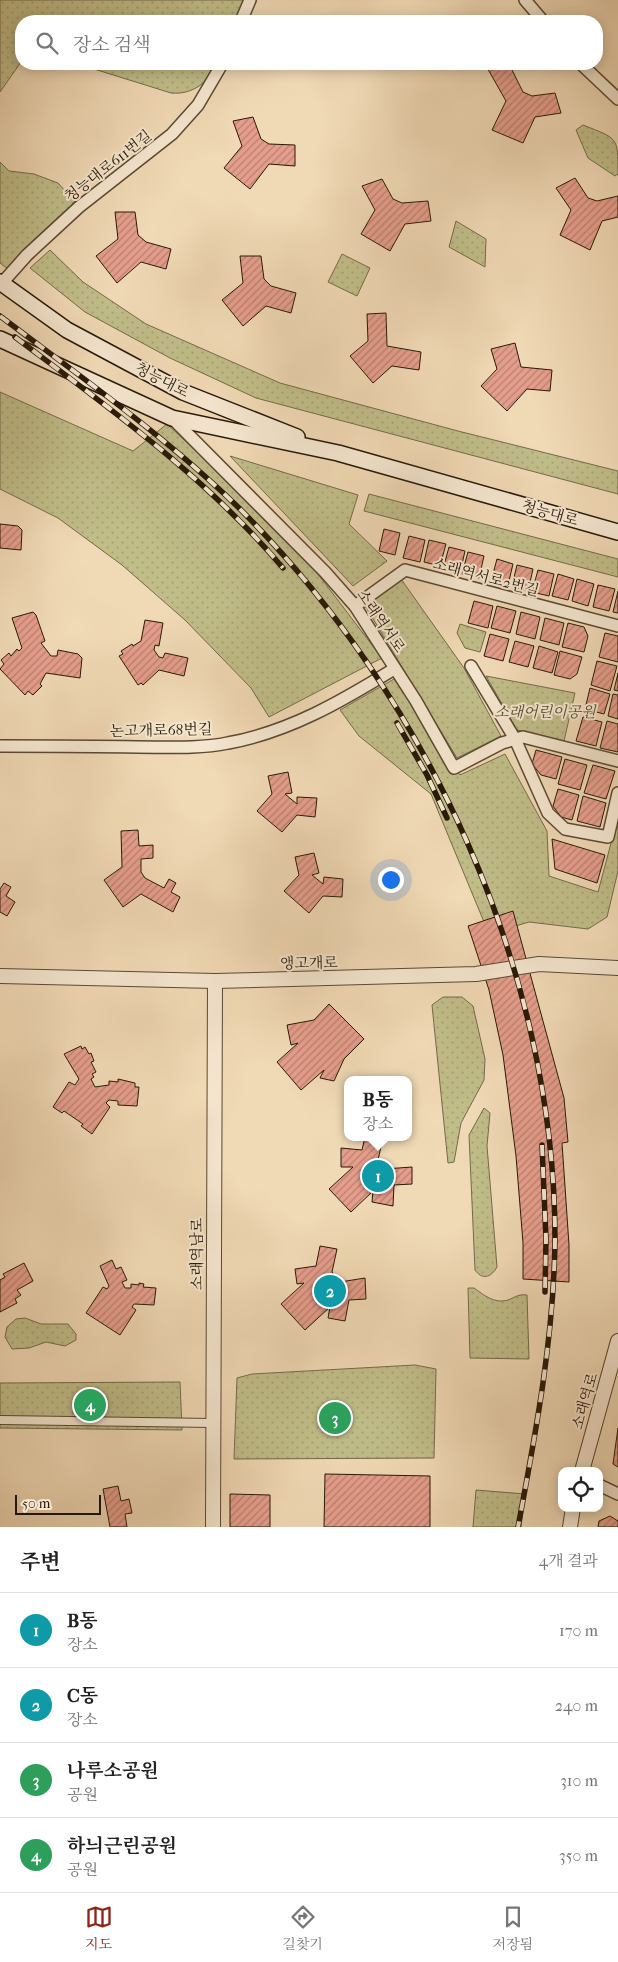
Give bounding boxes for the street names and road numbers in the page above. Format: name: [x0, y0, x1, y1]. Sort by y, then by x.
street label: 청능대로611번길: [61, 126, 155, 206]
street label: 청능대로: [132, 359, 192, 401]
street label: 청능대로: [520, 496, 581, 530]
street label: 소래역서로2번길: [431, 554, 541, 600]
street label: 소래역서로: [353, 586, 409, 656]
street label: 논고개로68번길: [110, 720, 212, 740]
street label: 앵고개로: [280, 953, 339, 973]
street label: 소래역남로: [188, 1217, 206, 1290]
street label: 소래역로: [568, 1370, 602, 1431]

